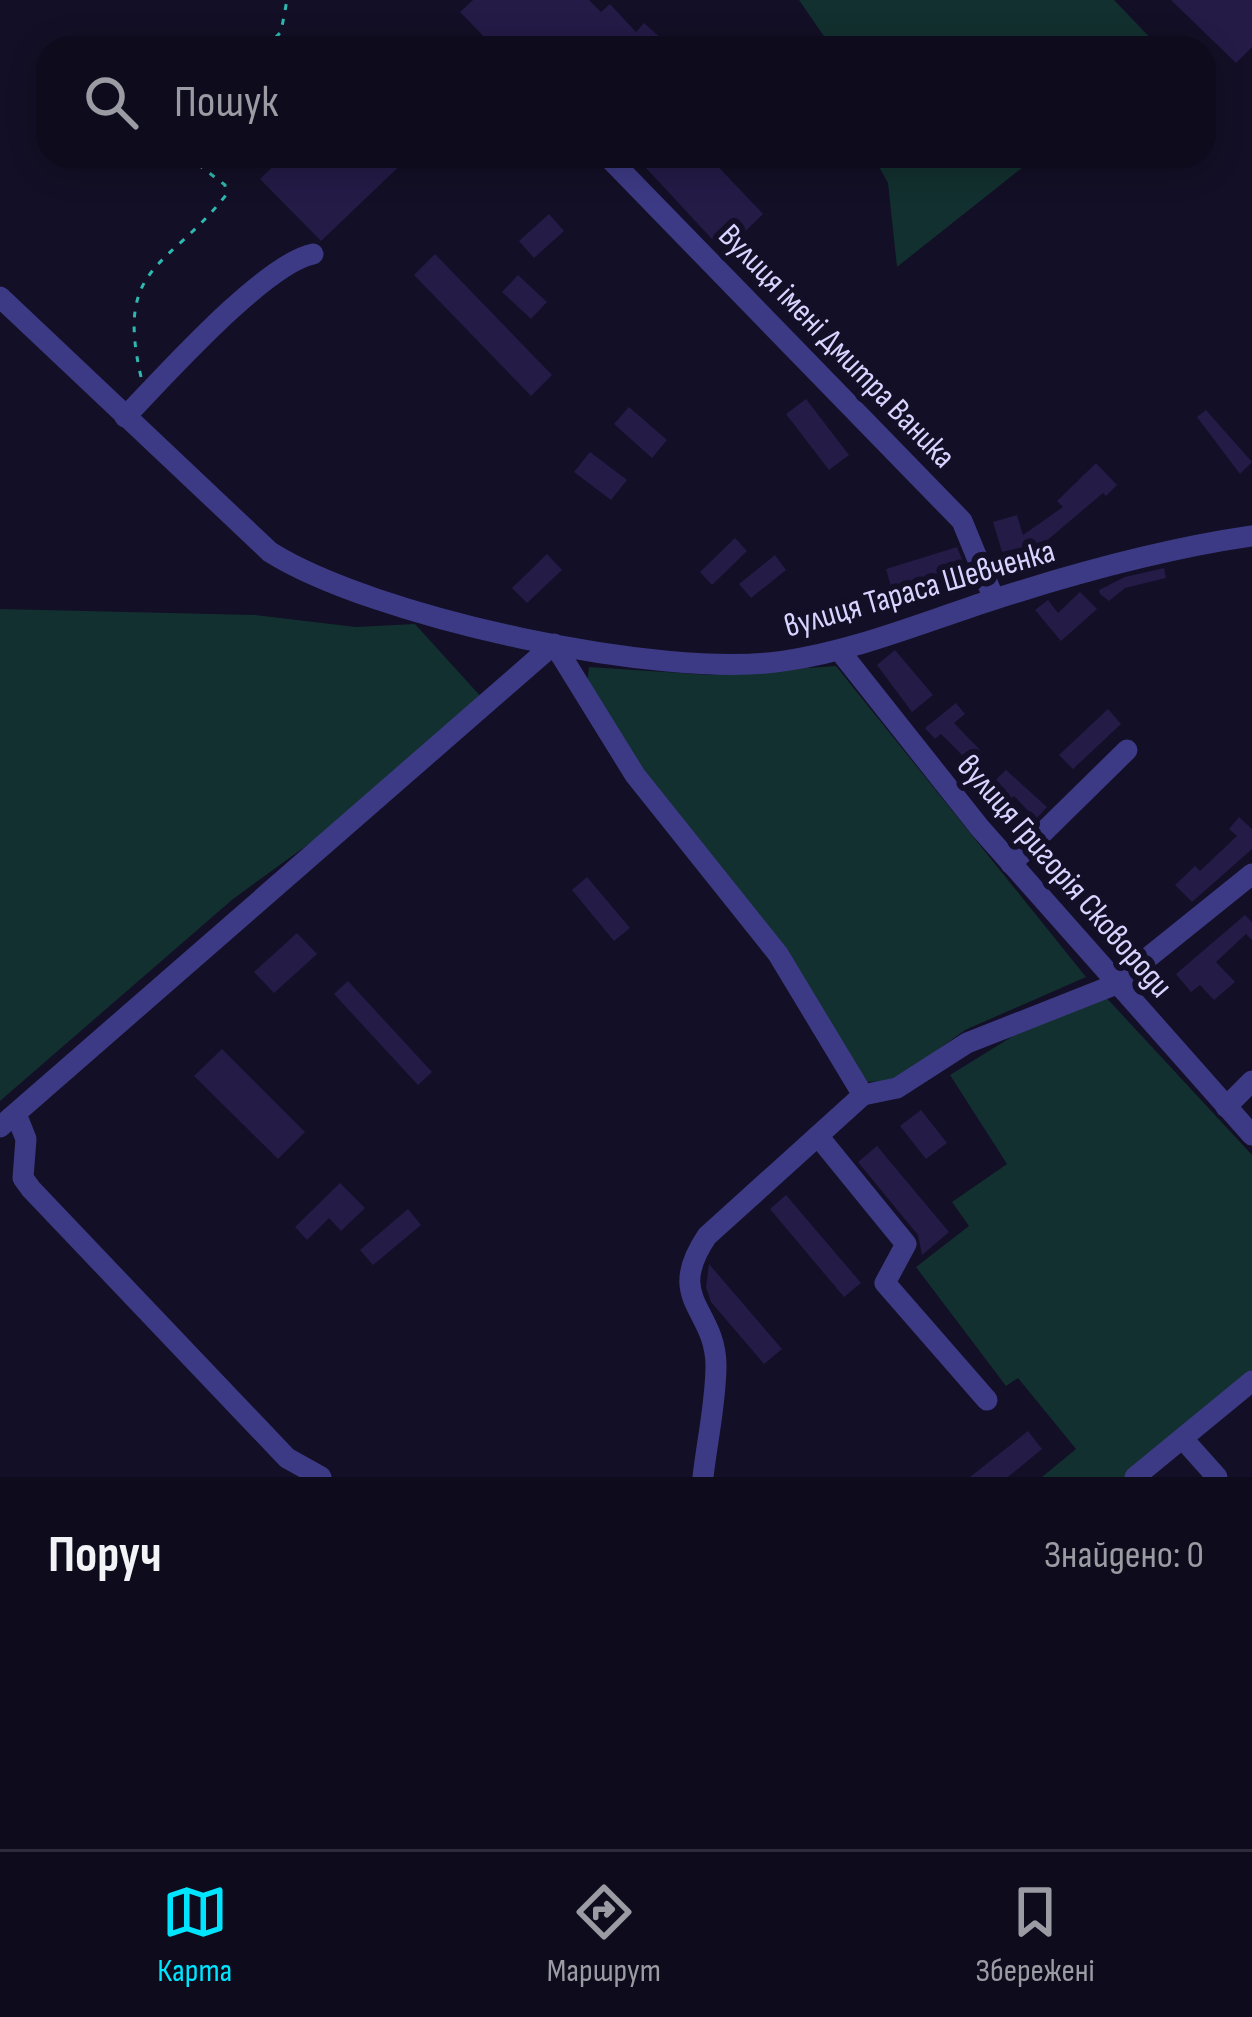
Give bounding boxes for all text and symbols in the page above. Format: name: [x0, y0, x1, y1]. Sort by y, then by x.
search box: [36, 36, 1216, 168]
icon: search: [78, 69, 144, 135]
text: Пошук: [174, 75, 278, 130]
street label: Вулиця імені Дмитра Ваника: [710, 216, 963, 477]
street label: вулиця Тараса Шевченка: [780, 531, 1059, 647]
street label: вулиця Григорія Сковороди: [948, 747, 1181, 1006]
text: Поруч: [48, 1525, 162, 1586]
text: Знайдено: 0: [1044, 1532, 1204, 1579]
tab: Карта: [157, 1879, 232, 1991]
tab: Маршрут: [547, 1879, 661, 1991]
tab: Збережені: [975, 1879, 1095, 1991]

